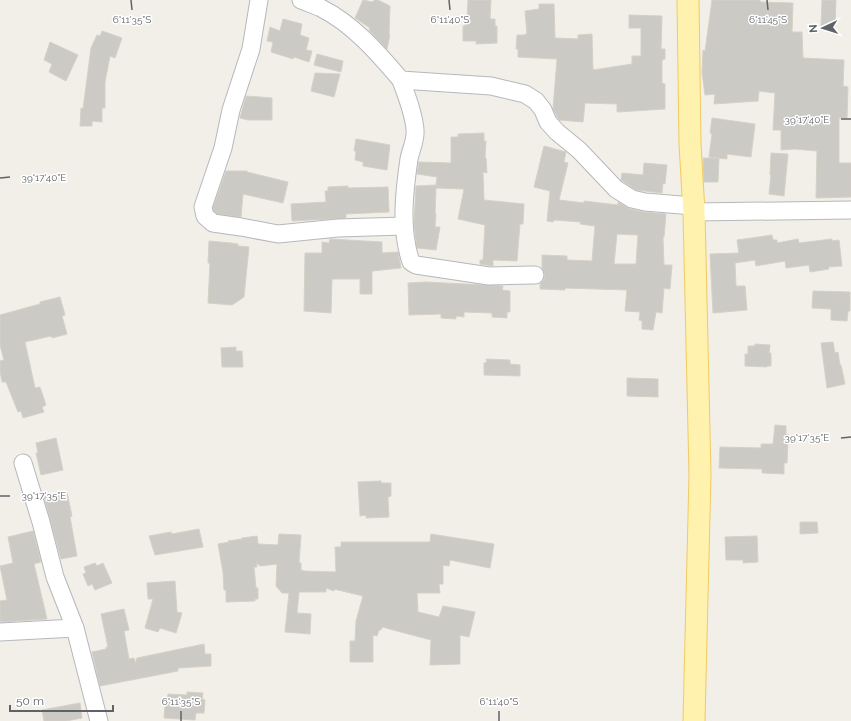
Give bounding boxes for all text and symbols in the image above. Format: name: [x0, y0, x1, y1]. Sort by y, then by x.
north arrow: [803, 8, 843, 48]
text: 6°11'35"S: [113, 14, 151, 25]
text: 6°11'40"S: [431, 14, 469, 25]
text: 6°11'45"S: [749, 14, 787, 25]
text: N: [807, 24, 820, 33]
text: 39°17'40"E: [785, 114, 829, 125]
text: 39°17'40"E: [22, 172, 66, 183]
text: 39°17'35"E: [785, 432, 829, 443]
text: 39°17'35"E: [22, 490, 66, 501]
scale bar: [10, 687, 113, 713]
text: 50 m: [16, 694, 44, 708]
text: 6°11'35"S: [162, 696, 200, 707]
text: 6°11'40"S: [480, 696, 518, 707]

